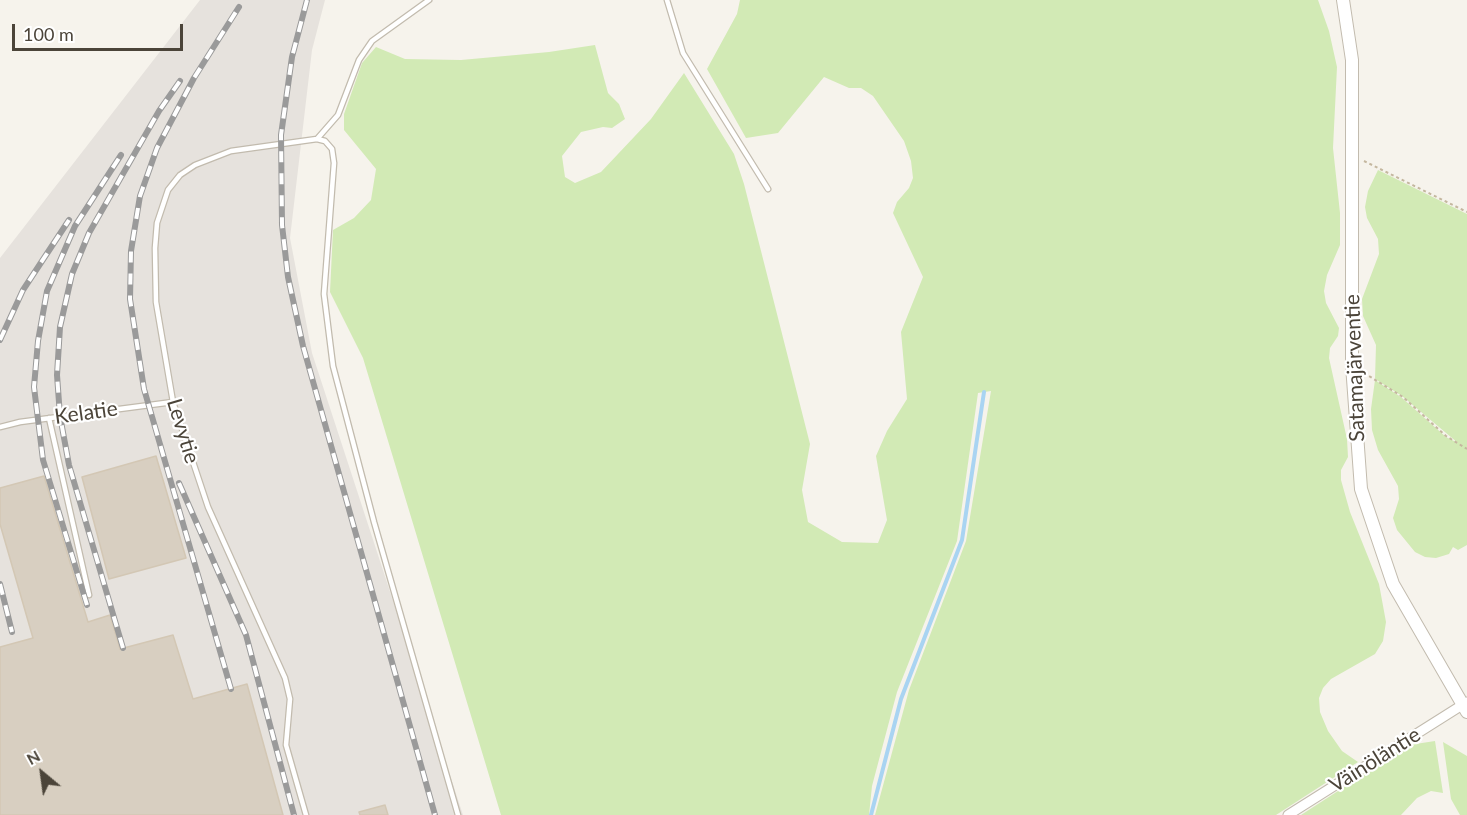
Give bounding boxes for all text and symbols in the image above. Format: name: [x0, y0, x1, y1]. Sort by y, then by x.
scale bar: [15, 12, 186, 50]
text: 100 m: [23, 23, 74, 45]
street label: Satamajärventie: [1340, 294, 1370, 442]
street label: Levytie: [161, 395, 205, 467]
street label: Kelatie: [53, 396, 119, 430]
street label: Väinöläntie: [1325, 722, 1425, 798]
north arrow: [12, 743, 72, 803]
text: N: [23, 746, 43, 768]

